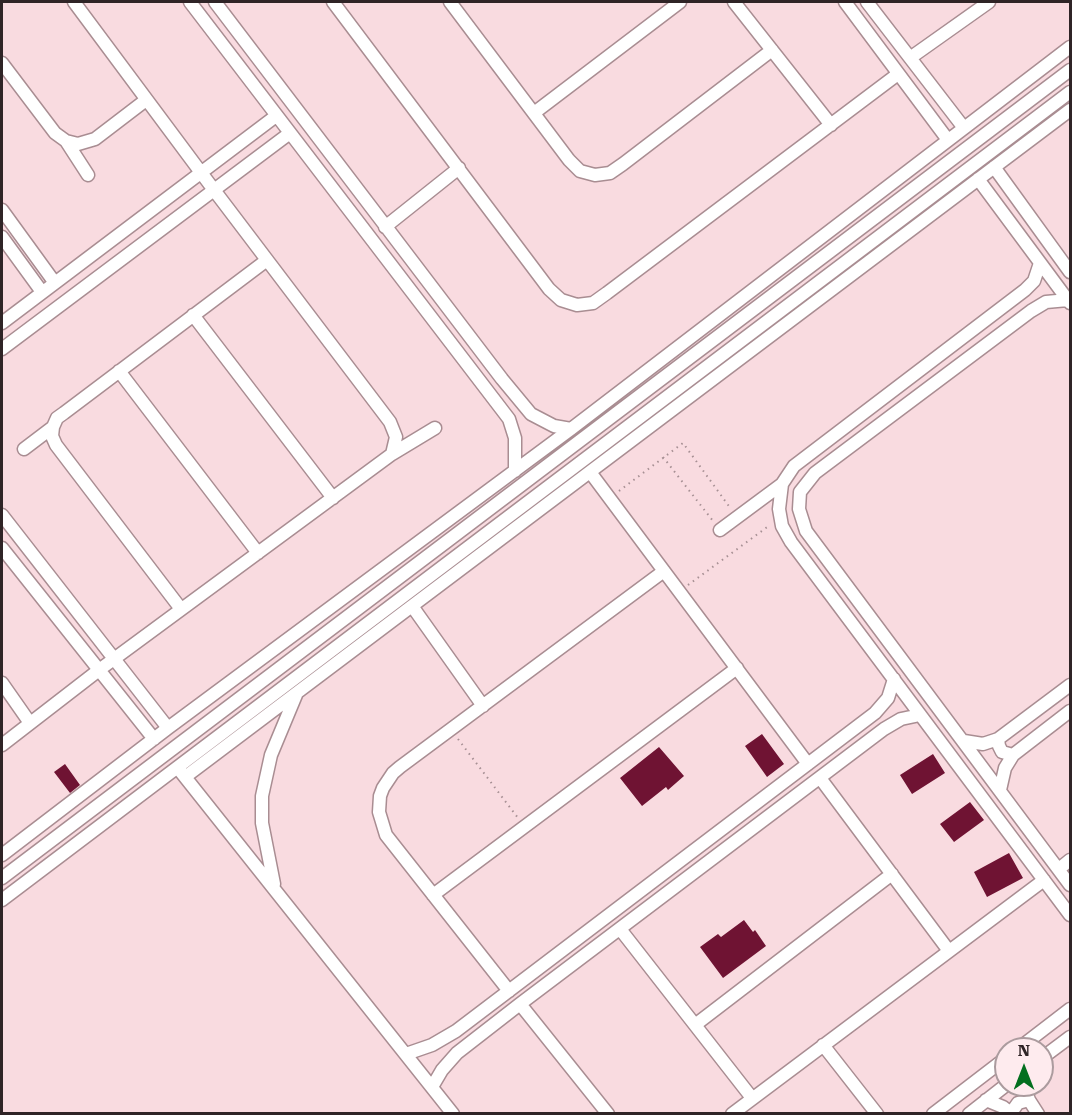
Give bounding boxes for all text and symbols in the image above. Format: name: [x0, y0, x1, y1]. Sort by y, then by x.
north arrow: [994, 1037, 1054, 1097]
text: N: [1018, 1041, 1030, 1060]

